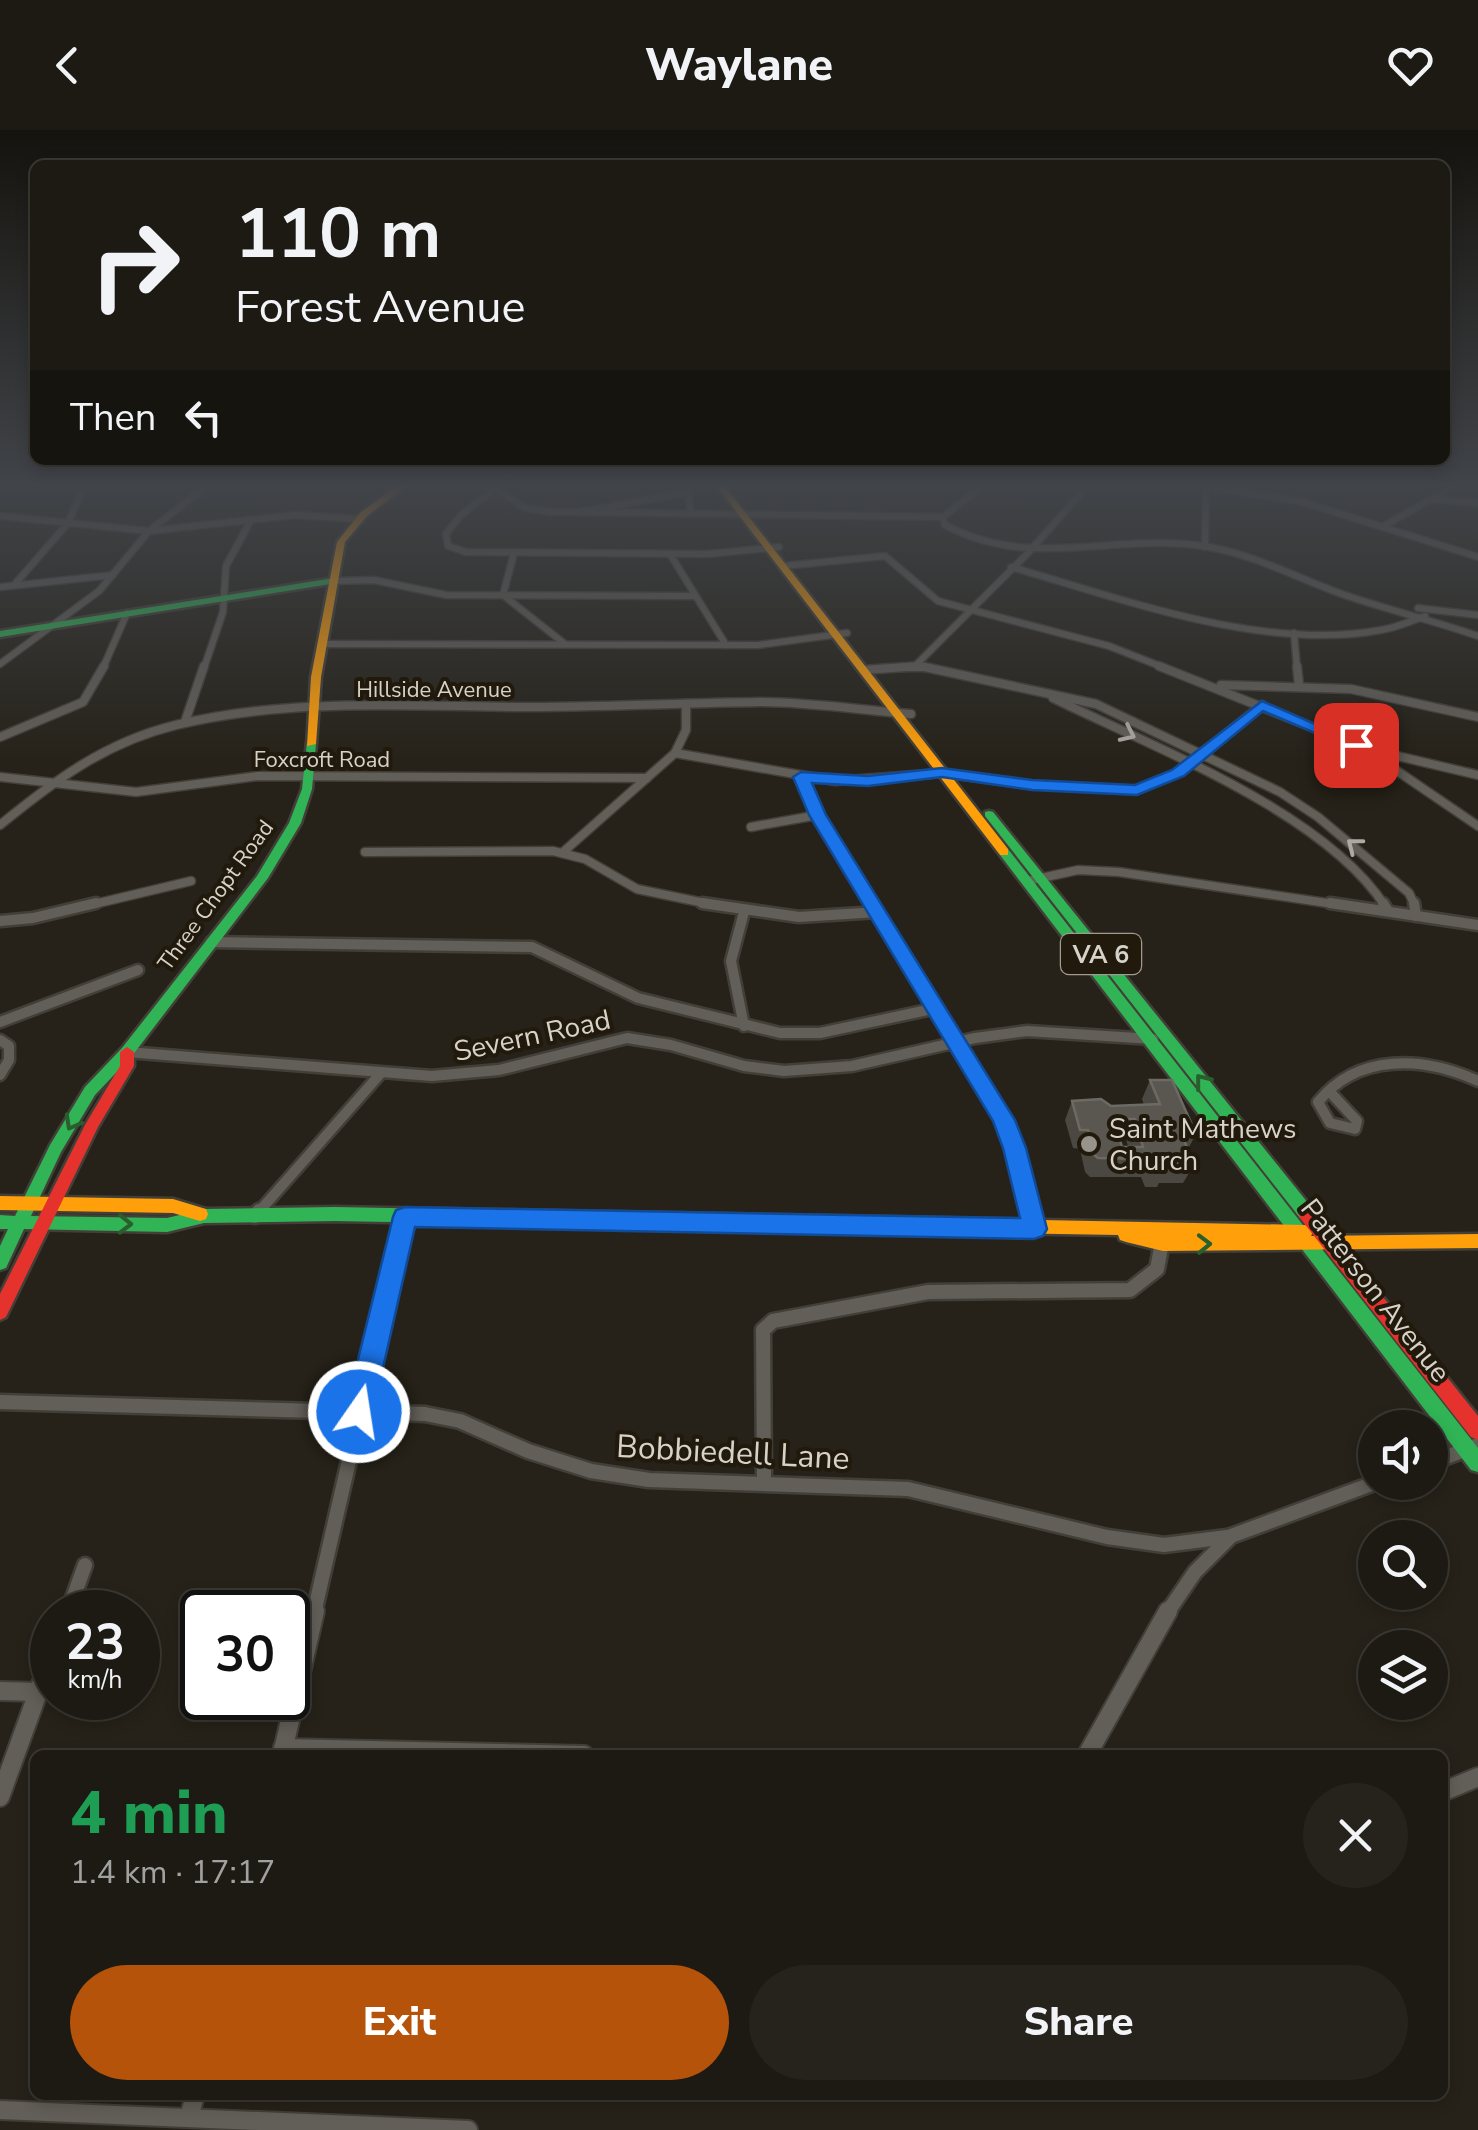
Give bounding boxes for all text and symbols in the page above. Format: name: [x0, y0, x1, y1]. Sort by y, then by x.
text: Waylane: [645, 35, 833, 96]
icon: back: [40, 38, 95, 93]
icon: heart: [1383, 38, 1438, 93]
text: 110 m: [235, 186, 441, 282]
icon: right: [70, 200, 200, 330]
text: Forest Avenue: [235, 277, 525, 338]
icon: left: [176, 390, 231, 445]
text: Then: [70, 392, 156, 443]
street label: Hillside Avenue: [356, 675, 512, 705]
pin: [1314, 703, 1399, 788]
icon: arrive: [1329, 718, 1384, 773]
one-way arrow: [1118, 721, 1136, 741]
street label: Foxcroft Road: [254, 745, 390, 775]
street label: Three Chopt Road: [151, 814, 281, 977]
one-way arrow: [1347, 839, 1365, 857]
road number: VA 6: [1061, 934, 1141, 974]
street label: Severn Road: [450, 1001, 614, 1071]
one-way arrow: [1196, 1074, 1214, 1092]
place label: Saint Mathews Church: [1109, 1110, 1296, 1180]
one-way arrow: [64, 1112, 84, 1130]
marker: Saint Mathews Church: [1078, 1133, 1100, 1155]
street label: Patterson Avenue: [1292, 1191, 1459, 1390]
one-way arrow: [117, 1213, 133, 1234]
one-way arrow: [1196, 1233, 1212, 1255]
position arrow: [307, 1360, 411, 1464]
map controls: [1358, 1410, 1448, 1720]
button: sound: [1358, 1410, 1448, 1500]
street label: Bobbiedell Lane: [615, 1425, 851, 1480]
button: search: [1358, 1520, 1448, 1610]
speed limit sign: 30: [180, 1590, 310, 1720]
text: 23: [65, 1608, 125, 1677]
button: layers: [1358, 1630, 1448, 1720]
text: km/h: [67, 1663, 123, 1697]
text: 4 min: [70, 1772, 228, 1854]
button: close: [1303, 1783, 1408, 1888]
text: 1.4 km · 17:17: [70, 1851, 275, 1894]
button: Exit: [70, 1965, 729, 2080]
button: Share: [749, 1965, 1408, 2080]

